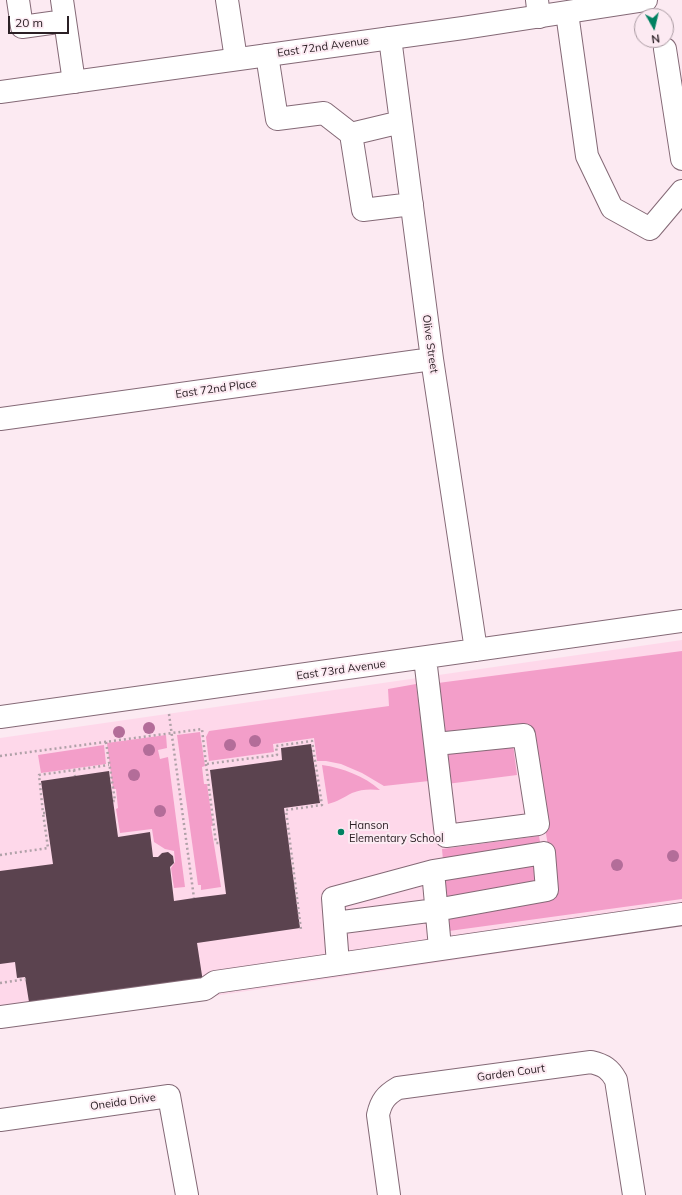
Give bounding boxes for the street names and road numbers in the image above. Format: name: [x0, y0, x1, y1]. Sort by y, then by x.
street label: East 72nd Avenue: [276, 34, 370, 60]
street label: Olive Street: [419, 314, 441, 374]
street label: East 72nd Place: [175, 377, 257, 401]
street label: East 73rd Avenue: [296, 657, 386, 683]
street label: Garden Court: [476, 1062, 546, 1084]
street label: Oneida Drive: [89, 1091, 157, 1113]

